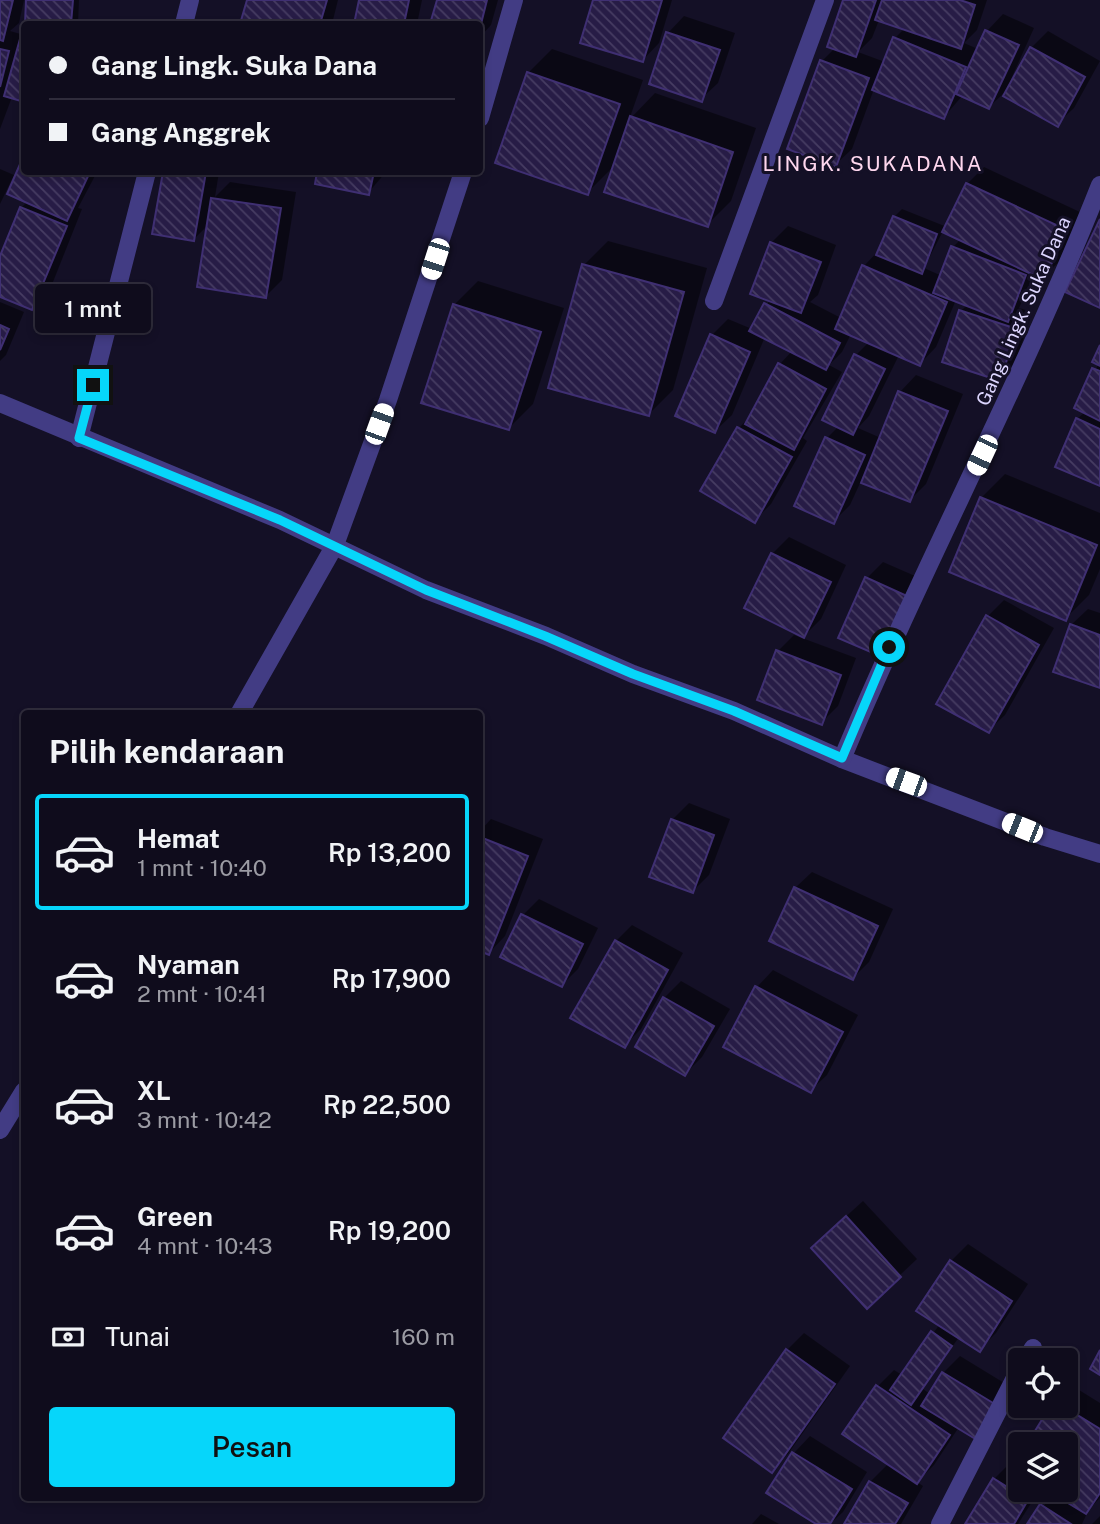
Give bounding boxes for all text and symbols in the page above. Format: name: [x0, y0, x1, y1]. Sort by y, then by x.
text: Gang Lingk. Suka Dana: [91, 50, 377, 81]
text: Gang Anggrek: [91, 117, 271, 148]
district label: LINGK. SUKADANA: [762, 151, 984, 176]
street label: Gang Lingk. Suka Dana: [971, 213, 1075, 409]
car: [419, 236, 452, 282]
callout: 1 mnt: [35, 284, 151, 332]
text: 1 mnt: [64, 295, 122, 322]
route end: [77, 369, 109, 401]
car: [362, 401, 397, 447]
car: [964, 432, 1001, 478]
route start: [873, 631, 905, 663]
text: Pilih kendaraan: [49, 733, 284, 770]
car: [883, 765, 930, 799]
car: [999, 810, 1046, 846]
icon: car: [53, 821, 116, 884]
text: Hemat: [137, 823, 220, 854]
text: Rp 13,200: [328, 837, 451, 868]
text: 1 mnt · 10:40: [137, 854, 267, 881]
icon: car: [53, 947, 116, 1010]
text: Nyaman: [137, 949, 240, 980]
text: Rp 17,900: [332, 963, 451, 994]
text: 2 mnt · 10:41: [137, 980, 267, 1007]
icon: car: [53, 1073, 116, 1136]
text: XL: [137, 1075, 171, 1106]
text: Rp 22,500: [323, 1089, 451, 1120]
text: 3 mnt · 10:42: [137, 1106, 272, 1133]
icon: car: [53, 1199, 116, 1262]
text: Green: [137, 1201, 213, 1232]
text: Rp 19,200: [328, 1215, 451, 1246]
text: 4 mnt · 10:43: [137, 1232, 272, 1259]
icon: cash: [49, 1318, 87, 1356]
text: Tunai: [105, 1321, 170, 1352]
text: 160 m: [392, 1323, 455, 1350]
map controls: [1008, 1348, 1078, 1502]
button: locate: [1008, 1348, 1078, 1418]
button: Pesan: [49, 1407, 455, 1487]
button: layers: [1008, 1432, 1078, 1502]

